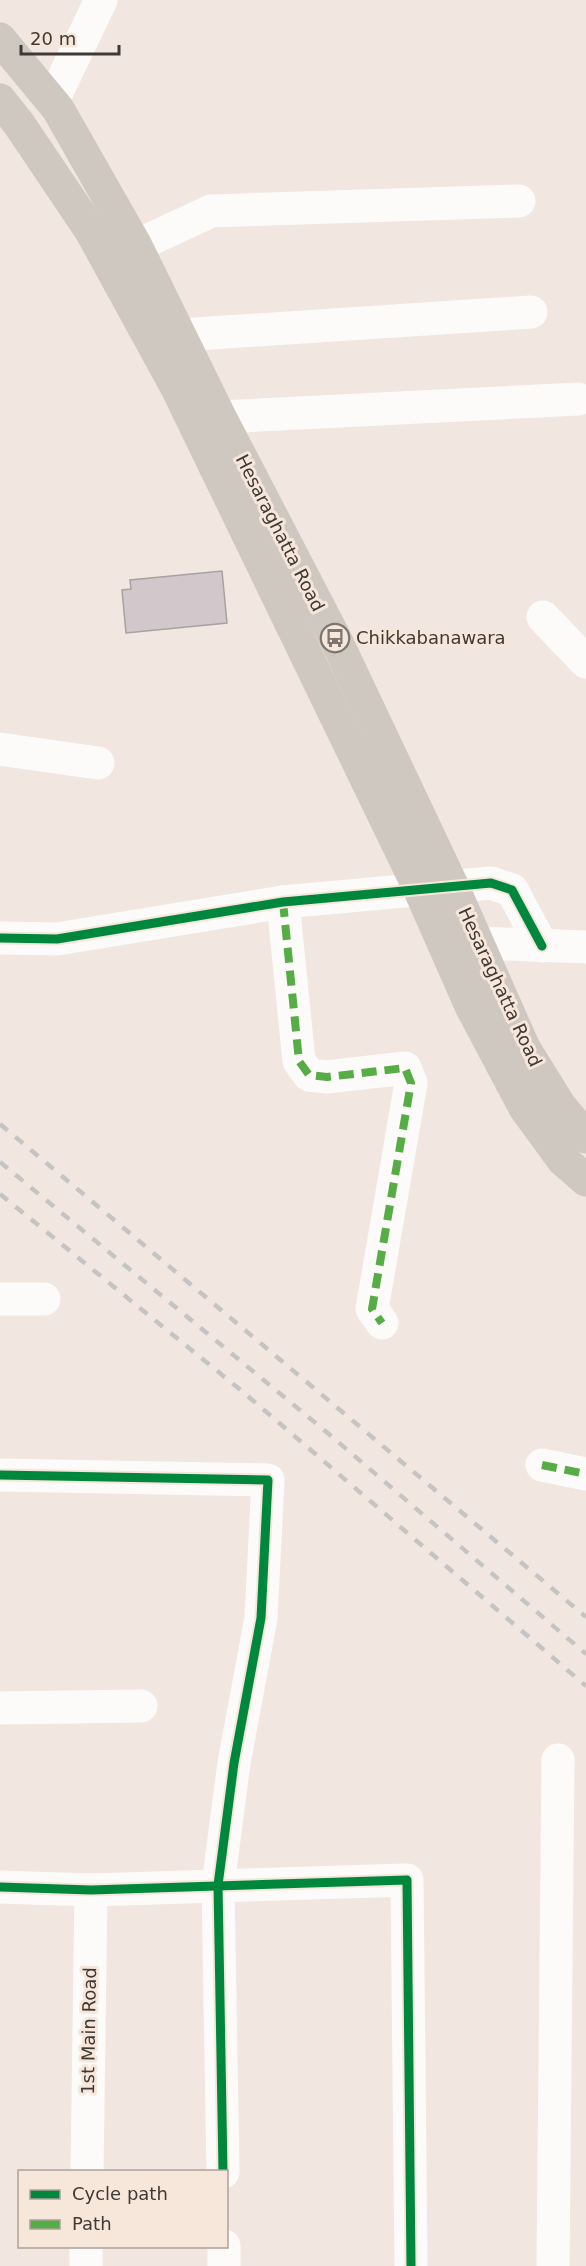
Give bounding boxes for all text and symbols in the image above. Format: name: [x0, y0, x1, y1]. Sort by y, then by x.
scale bar: [21, 18, 118, 56]
text: 20 m: [30, 28, 76, 49]
street label: Hesaraghatta Road: [232, 451, 329, 615]
bus stop icon: Chikkabanawara: [319, 622, 351, 654]
place label: Chikkabanawara: [356, 627, 506, 648]
street label: Hesaraghatta Road: [454, 904, 547, 1070]
street label: 1st Main Road: [77, 1967, 100, 2095]
legend: [18, 2170, 228, 2248]
text: Cycle path: [72, 2183, 168, 2204]
text: Path: [72, 2213, 112, 2234]

